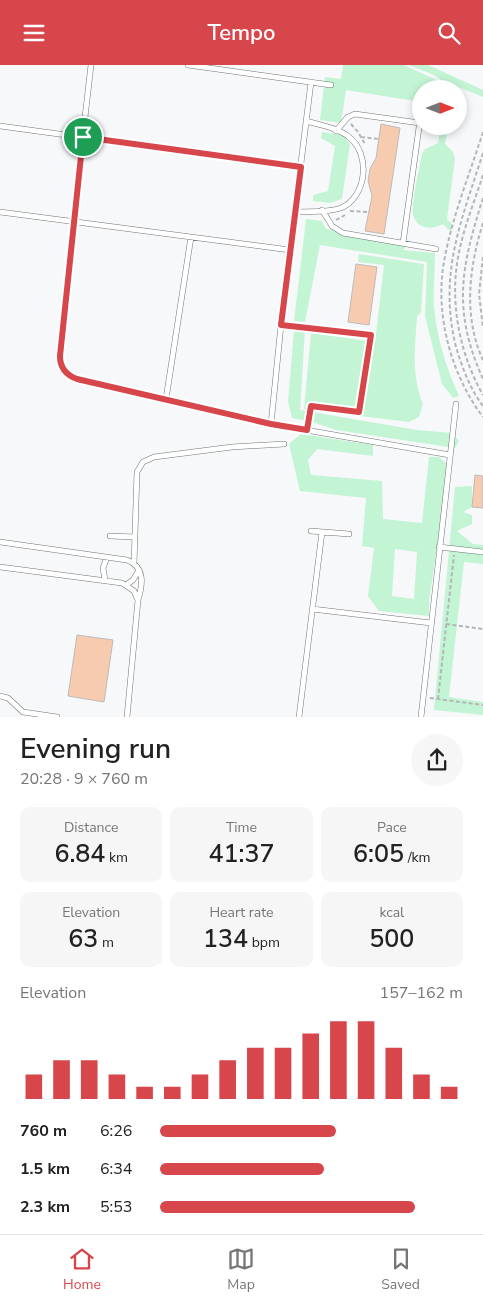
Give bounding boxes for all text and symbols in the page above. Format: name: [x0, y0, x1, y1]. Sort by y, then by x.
text: Tempo: [207, 18, 276, 48]
icon: menu: [20, 19, 48, 47]
icon: search: [435, 19, 463, 47]
north arrow: [412, 80, 468, 135]
map controls: [412, 80, 467, 135]
pin: [62, 116, 104, 158]
icon: arrive: [69, 123, 97, 151]
text: Evening run: [20, 730, 171, 768]
button: share: [411, 734, 463, 786]
text: 20:28 · 9 × 760 m: [20, 768, 148, 790]
text: Distance: [64, 818, 118, 837]
text: Time: [226, 818, 257, 837]
text: Pace: [377, 818, 407, 837]
text: 6.84: [54, 837, 105, 871]
text: 41:37: [209, 837, 274, 871]
text: 6:05: [353, 837, 404, 871]
text: km: [105, 848, 128, 867]
text: /km: [404, 848, 431, 867]
text: Elevation: [62, 903, 120, 922]
text: Heart rate: [209, 903, 274, 922]
text: kcal: [379, 903, 404, 922]
text: 63: [68, 922, 98, 956]
text: 134: [203, 922, 248, 956]
text: 500: [369, 922, 414, 956]
text: m: [98, 933, 114, 952]
text: bpm: [248, 933, 280, 952]
text: Elevation: [20, 982, 86, 1004]
text: 157–162 m: [380, 982, 463, 1004]
text: 760 m: [20, 1120, 67, 1142]
text: 6:26: [100, 1120, 132, 1142]
text: 1.5 km: [20, 1158, 70, 1180]
text: 6:34: [100, 1158, 132, 1180]
text: 2.3 km: [20, 1196, 70, 1218]
text: 5:53: [100, 1196, 132, 1218]
tab: Home: [63, 1245, 101, 1294]
tab: Map: [227, 1245, 255, 1294]
tab: Saved: [381, 1245, 420, 1294]

